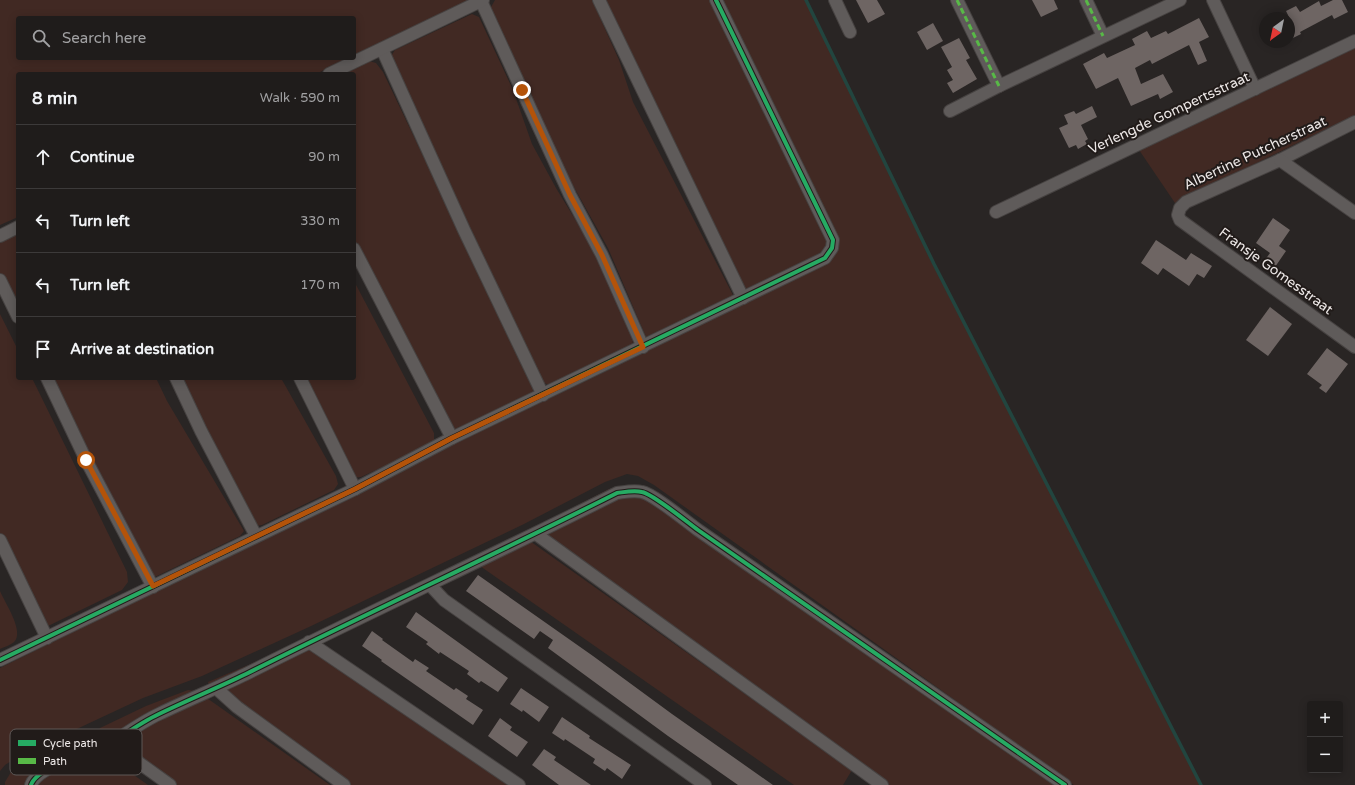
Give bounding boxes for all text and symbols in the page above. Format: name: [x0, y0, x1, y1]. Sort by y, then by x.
north arrow: [1259, 12, 1295, 48]
search box: [16, 16, 356, 60]
icon: search: [30, 27, 52, 49]
text: Search here: [62, 29, 146, 47]
street label: Verlengde Gompertsstraat: [1086, 68, 1253, 158]
route end: [513, 81, 531, 99]
text: 8 min: [32, 88, 77, 109]
text: Walk · 590 m: [260, 90, 340, 106]
street label: Albertine Putcherstraat: [1181, 112, 1330, 194]
icon: ahead: [32, 146, 54, 168]
text: Continue: [70, 148, 134, 166]
text: 90 m: [308, 149, 340, 165]
icon: left: [32, 210, 54, 232]
text: Turn left: [70, 212, 130, 230]
text: 330 m: [300, 213, 340, 229]
street label: Fransje Gomesstraat: [1216, 224, 1337, 318]
icon: left: [32, 274, 54, 296]
text: Turn left: [70, 276, 130, 294]
text: 170 m: [300, 277, 340, 293]
icon: arrive: [32, 338, 54, 360]
text: Arrive at destination: [70, 340, 214, 358]
route start: [77, 451, 95, 469]
map controls: [1307, 701, 1343, 773]
button: +: [1307, 701, 1343, 737]
legend: [10, 729, 142, 775]
text: Cycle path: [43, 737, 98, 750]
button: −: [1307, 737, 1343, 773]
text: Path: [43, 755, 67, 768]

